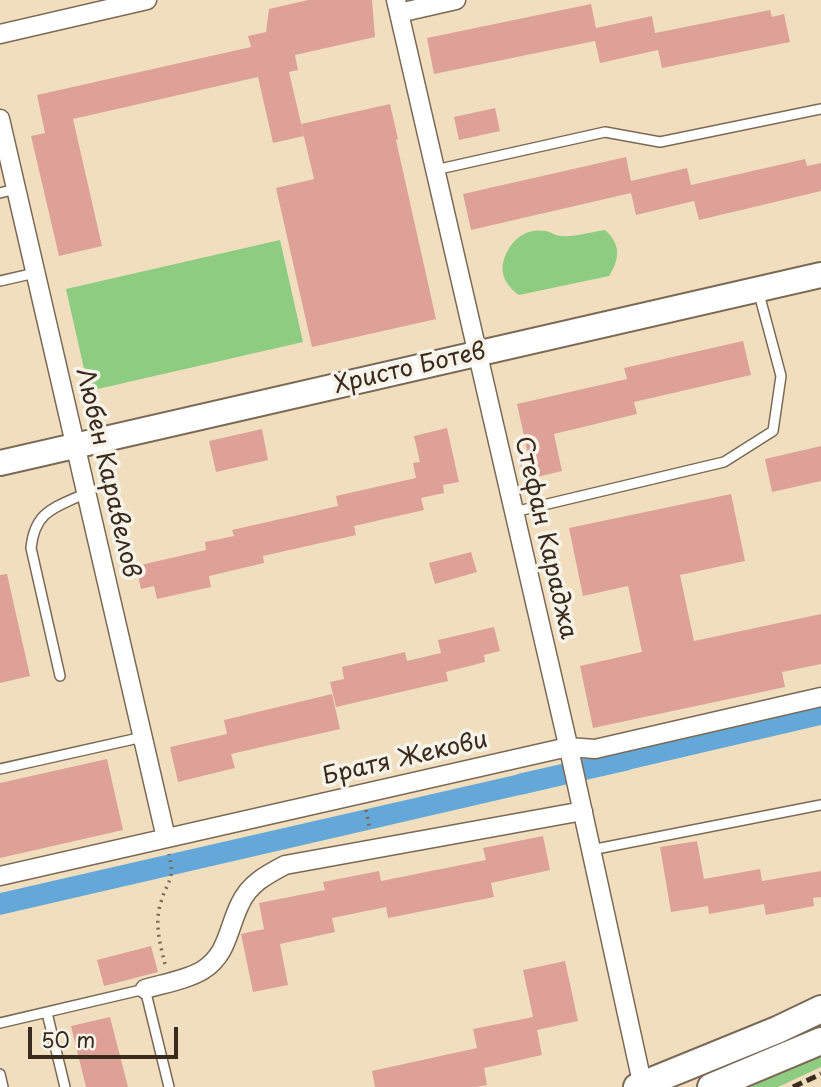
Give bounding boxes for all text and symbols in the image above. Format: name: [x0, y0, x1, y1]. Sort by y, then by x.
street label: Христо Ботев: [331, 338, 489, 400]
street label: Любен Каравелов: [69, 365, 145, 581]
street label: Стефан Караджа: [508, 434, 582, 642]
street label: Братя Жекови: [319, 726, 491, 792]
scale bar: [32, 1014, 182, 1058]
text: 50 m: [41, 1023, 95, 1055]

